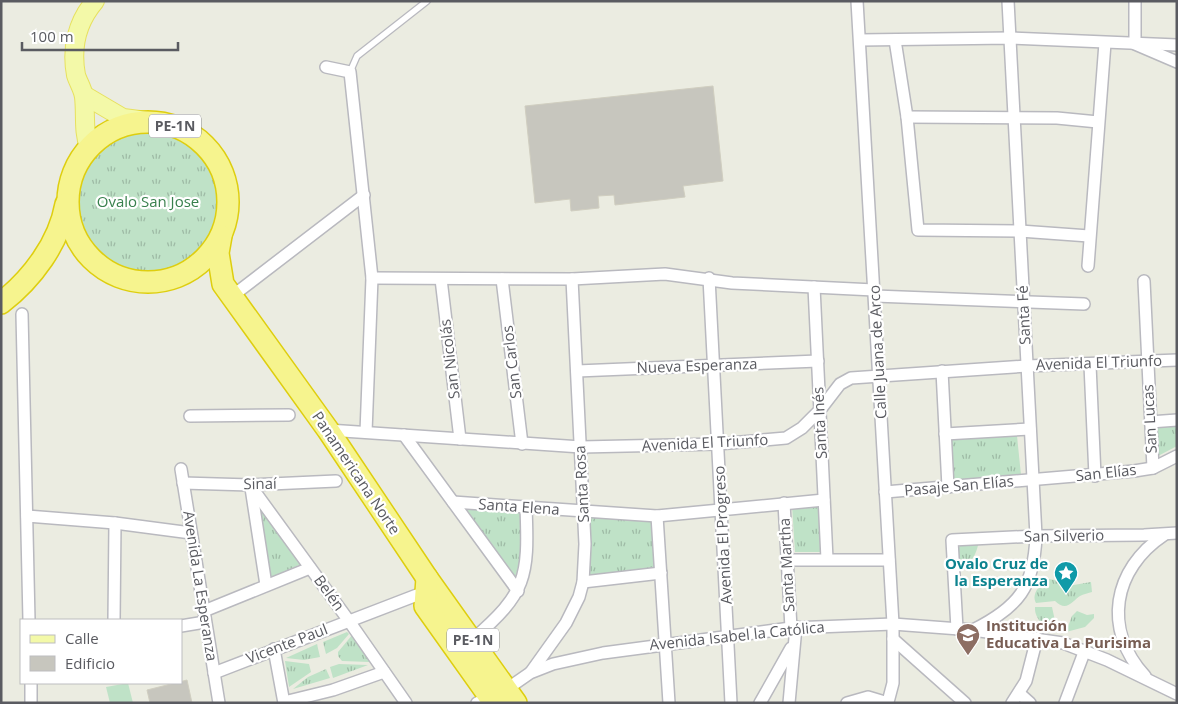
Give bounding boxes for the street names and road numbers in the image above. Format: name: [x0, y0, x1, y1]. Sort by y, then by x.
road number: PE-1N: [149, 114, 201, 138]
street label: Calle Juana de Arco: [864, 285, 890, 419]
street label: Santa Fé: [1011, 285, 1035, 345]
street label: San Nicolás: [434, 318, 464, 400]
street label: San Carlos: [497, 324, 525, 400]
street label: Avenida El Triunfo: [1035, 350, 1163, 374]
street label: Nueva Esperanza: [636, 353, 758, 377]
street label: San Lucas: [1137, 384, 1161, 454]
street label: Santa Inés: [807, 386, 831, 460]
street label: Panamericana Norte: [308, 407, 405, 538]
street label: Avenida El Triunfo: [641, 429, 769, 455]
street label: Santa Rosa: [569, 445, 593, 523]
street label: San Elías: [1074, 459, 1137, 485]
street label: Avenida El Progreso: [708, 465, 736, 605]
street label: Pasaje San Elías: [903, 470, 1015, 500]
street label: Sinaí: [243, 473, 278, 493]
street label: Santa Elena: [478, 493, 560, 519]
street label: Avenida La Esperanza: [179, 509, 223, 662]
street label: Santa Martha: [774, 517, 798, 613]
street label: San Silverio: [1024, 524, 1104, 546]
street label: Belén: [310, 571, 350, 614]
street label: Avenida Isabel la Católica: [648, 616, 825, 654]
street label: Vicente Paul: [243, 618, 330, 668]
road number: PE-1N: [447, 628, 499, 652]

